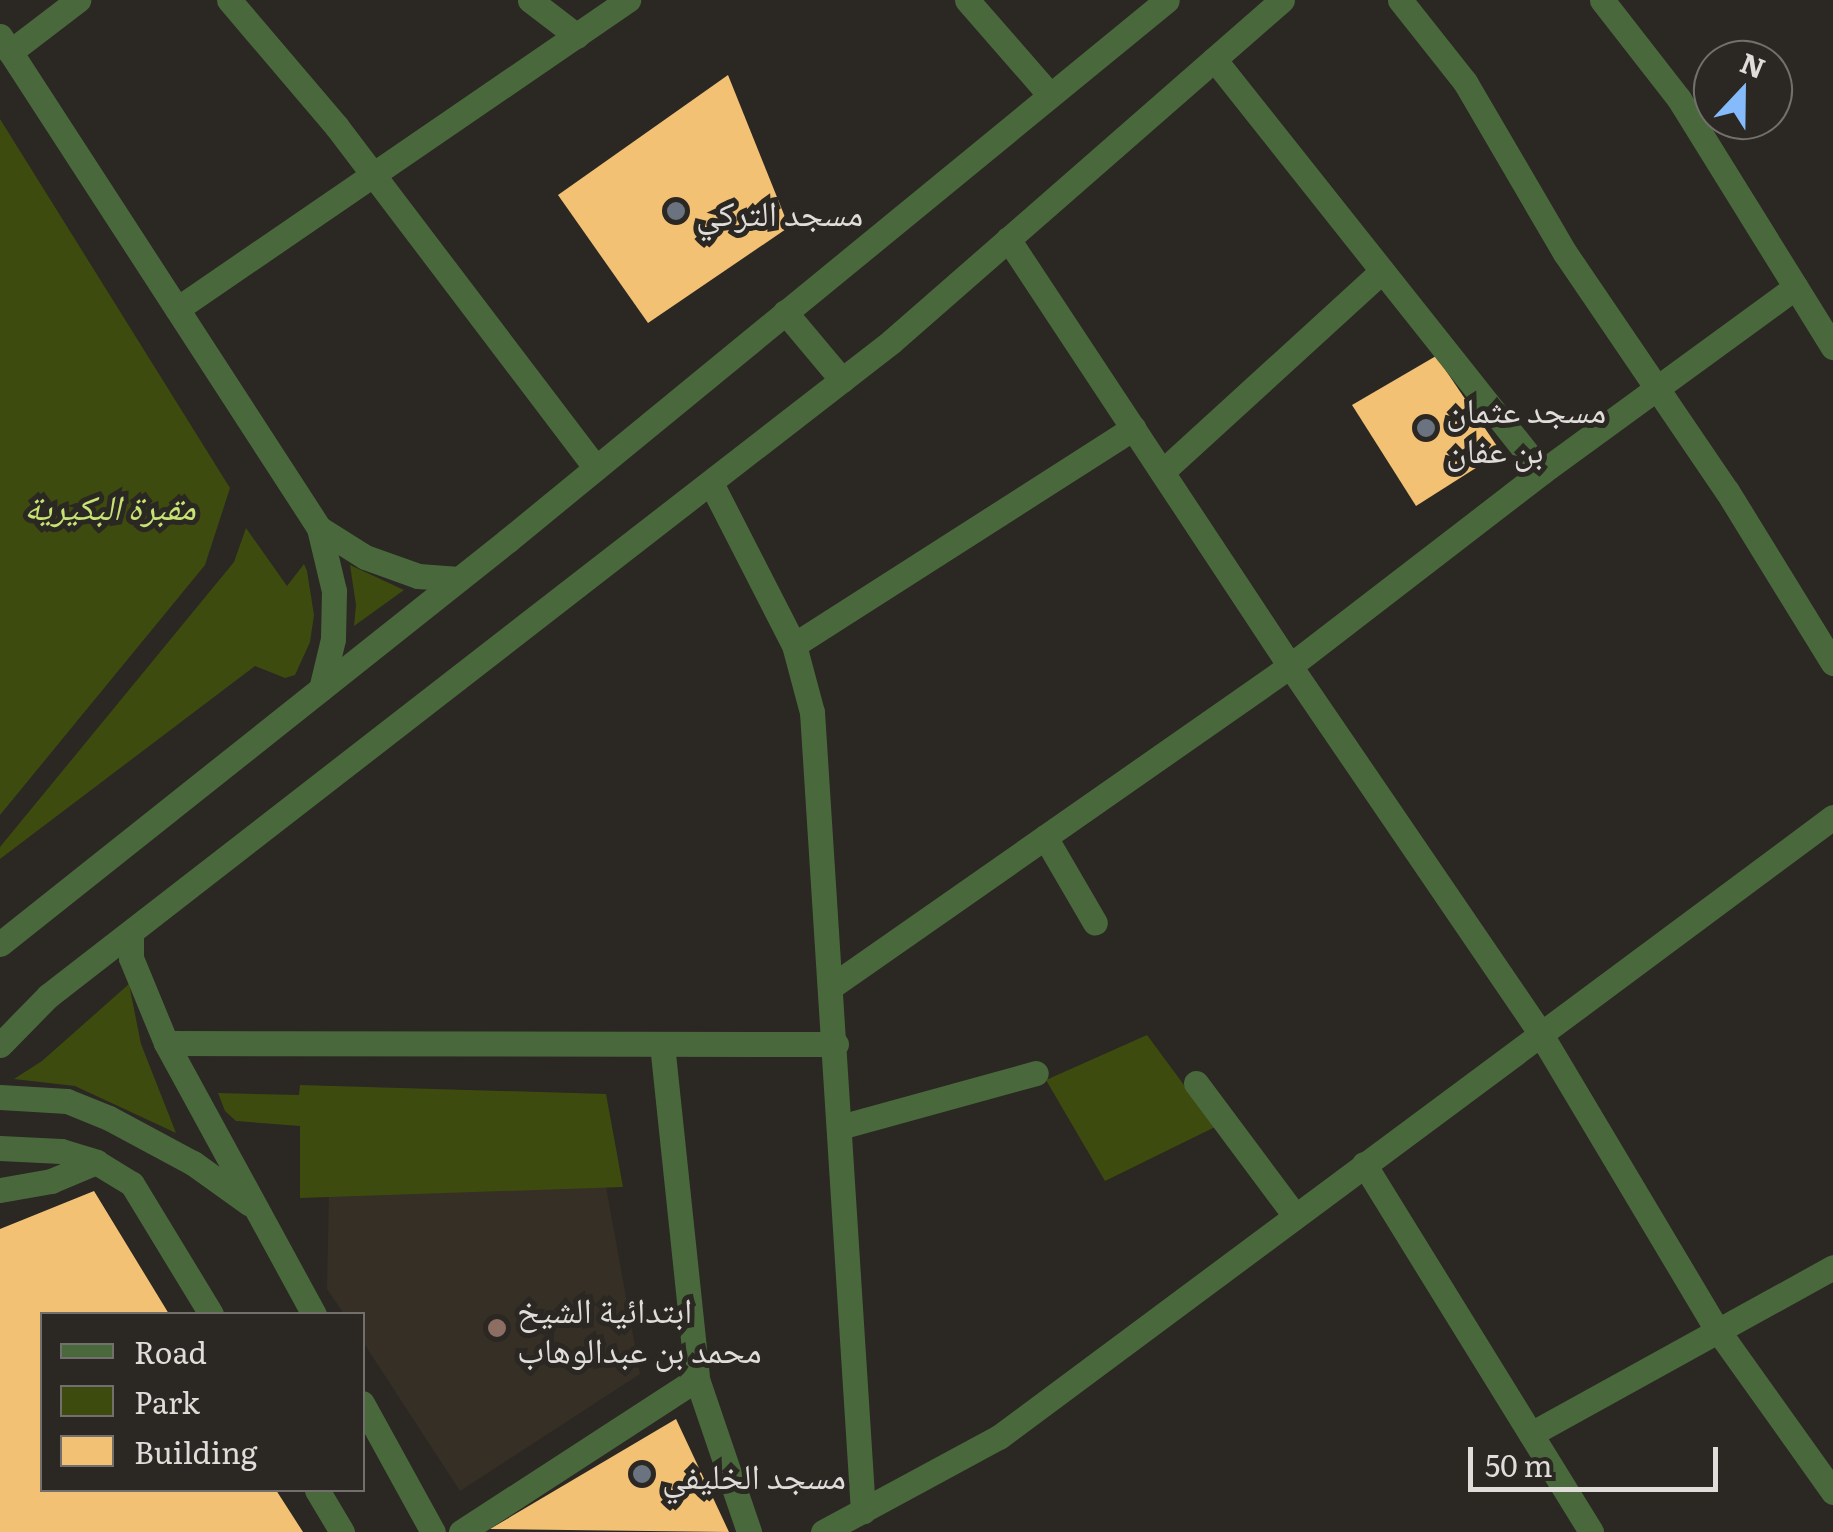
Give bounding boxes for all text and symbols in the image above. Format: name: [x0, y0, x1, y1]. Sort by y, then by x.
north arrow: [1693, 40, 1793, 140]
text: N: [1735, 40, 1772, 88]
place label: مسجد التركي: [696, 190, 863, 232]
marker: مسجد التركي: [665, 200, 687, 222]
place label: مسجد عثمان بن عفان: [1446, 387, 1606, 469]
marker: مسجد عثمان بن عفان: [1415, 417, 1437, 439]
park label: مقبرة البكيرية: [24, 484, 196, 526]
place label: ابتدائية الشيخ محمد بن عبدالوهاب: [517, 1287, 762, 1369]
legend: [40, 1312, 365, 1492]
marker: ابتدائية الشيخ محمد بن عبدالوهاب: [486, 1317, 508, 1339]
text: Road: [134, 1329, 207, 1373]
text: Park: [134, 1379, 200, 1423]
scale bar: [1473, 1427, 1723, 1489]
text: Building: [134, 1429, 258, 1473]
text: 50 m: [1485, 1442, 1553, 1486]
place label: مسجد الخليفي: [662, 1453, 846, 1495]
marker: مسجد الخليفي: [631, 1463, 653, 1485]

